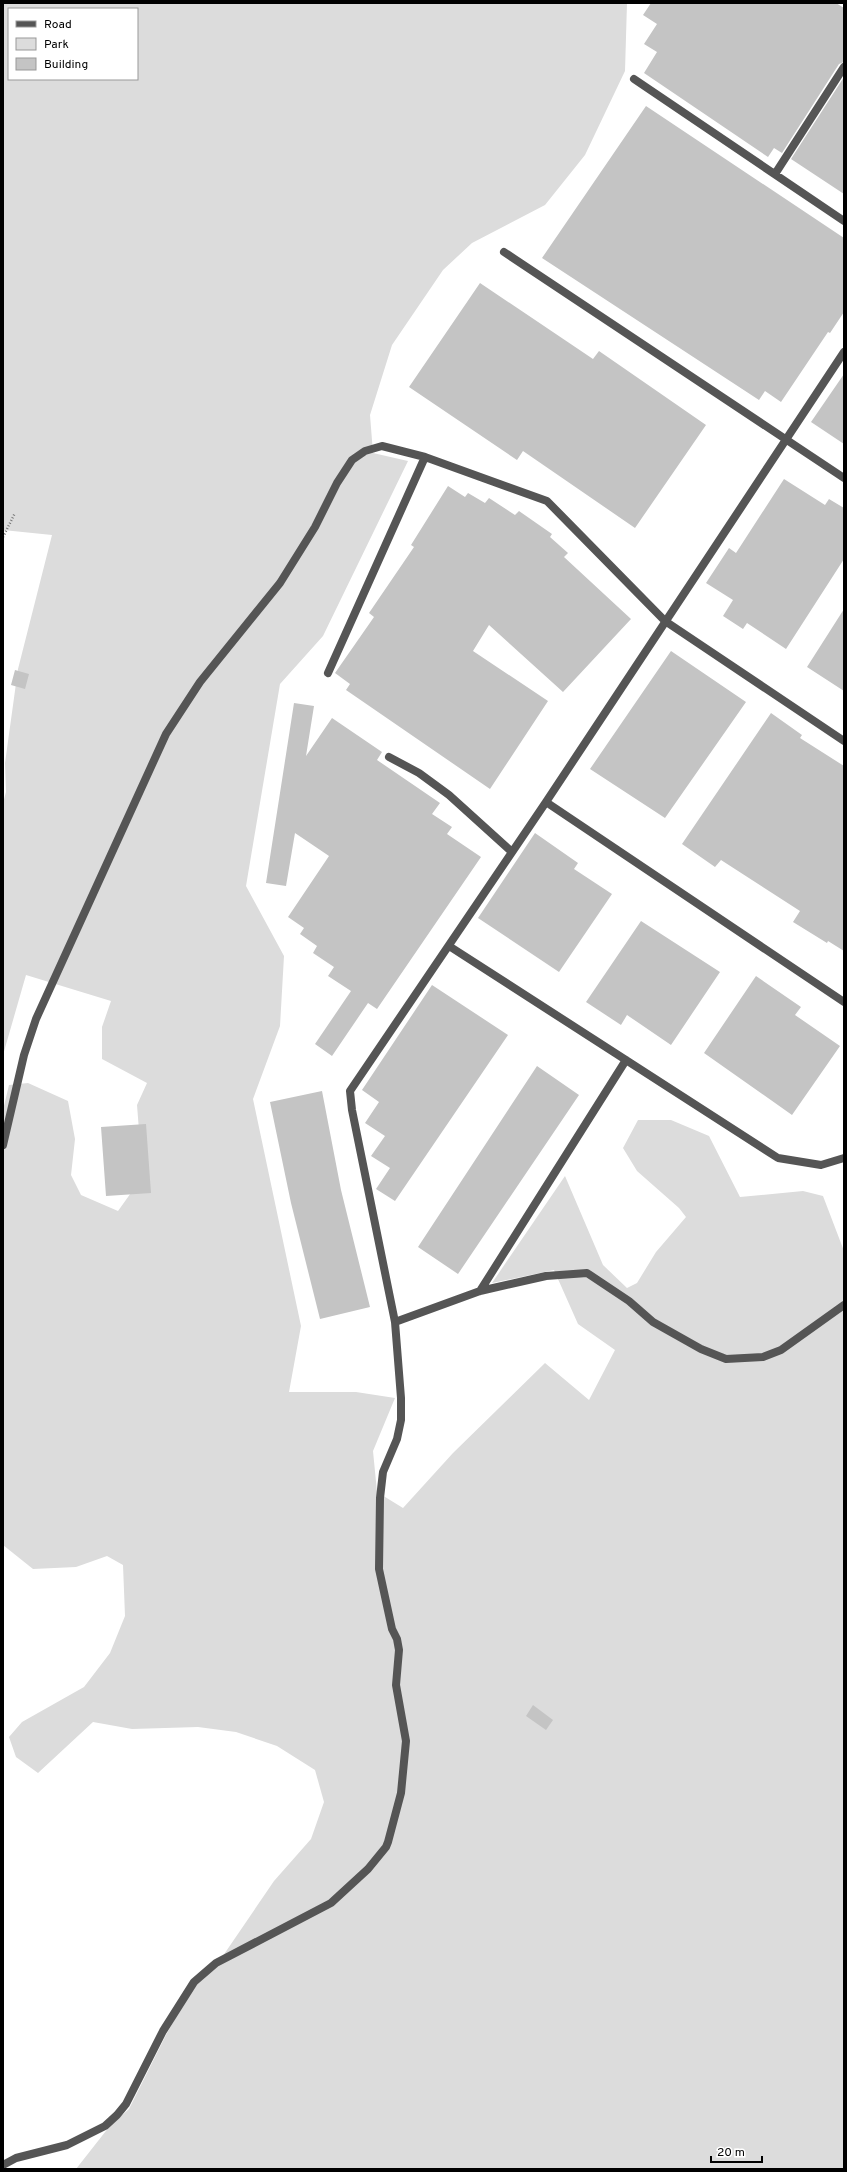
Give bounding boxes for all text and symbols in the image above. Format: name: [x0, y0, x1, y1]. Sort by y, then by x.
legend: [8, 8, 138, 80]
text: Road: [44, 17, 72, 33]
text: Park: [44, 37, 69, 53]
text: Building: [44, 57, 88, 73]
scale bar: [711, 2138, 762, 2164]
text: 20 m: [717, 2145, 745, 2161]

